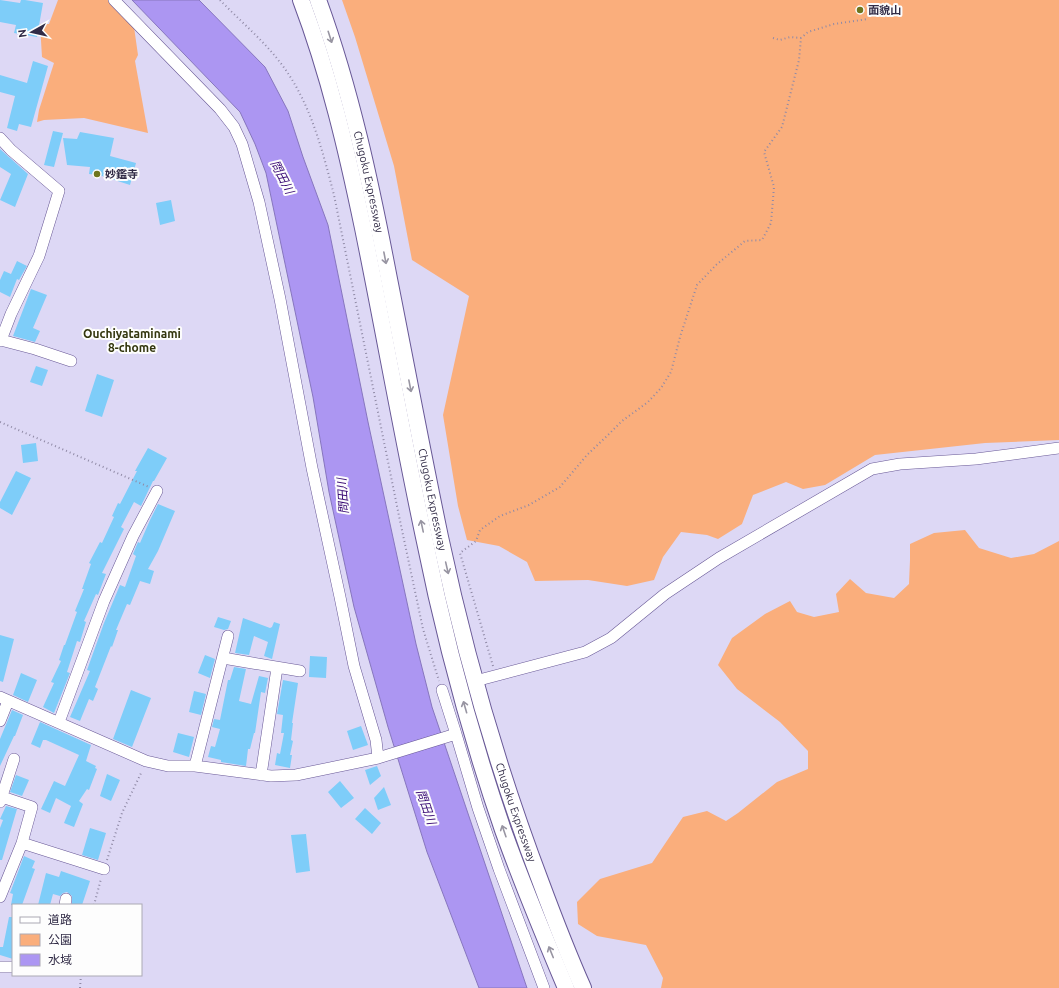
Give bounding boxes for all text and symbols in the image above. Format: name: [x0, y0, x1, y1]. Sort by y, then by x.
place label: 面貌山: [868, 4, 901, 16]
marker: 面貌山: [855, 5, 865, 15]
north arrow: [12, 12, 52, 52]
text: N: [16, 28, 29, 38]
one-way arrow: [327, 30, 334, 43]
street label: Chugoku Expressway: [352, 130, 386, 235]
water label: 問田川: [268, 158, 297, 198]
place label: 妙鑑寺: [105, 168, 138, 180]
marker: 妙鑑寺: [92, 169, 102, 179]
one-way arrow: [382, 251, 390, 264]
district label: Ouchiyataminami 8-chome: [83, 327, 181, 354]
one-way arrow: [406, 379, 414, 392]
street label: Chugoku Expressway: [416, 447, 449, 552]
water label: 問田川: [335, 476, 350, 514]
one-way arrow: [417, 520, 425, 533]
one-way arrow: [444, 561, 451, 574]
one-way arrow: [461, 700, 468, 713]
street label: Chugoku Expressway: [494, 761, 539, 864]
water label: 問田川: [414, 788, 439, 828]
one-way arrow: [500, 824, 507, 837]
legend: [12, 904, 142, 976]
text: 道路: [48, 913, 72, 926]
text: 公園: [48, 933, 72, 946]
one-way arrow: [546, 946, 554, 958]
text: 水域: [48, 953, 72, 966]

